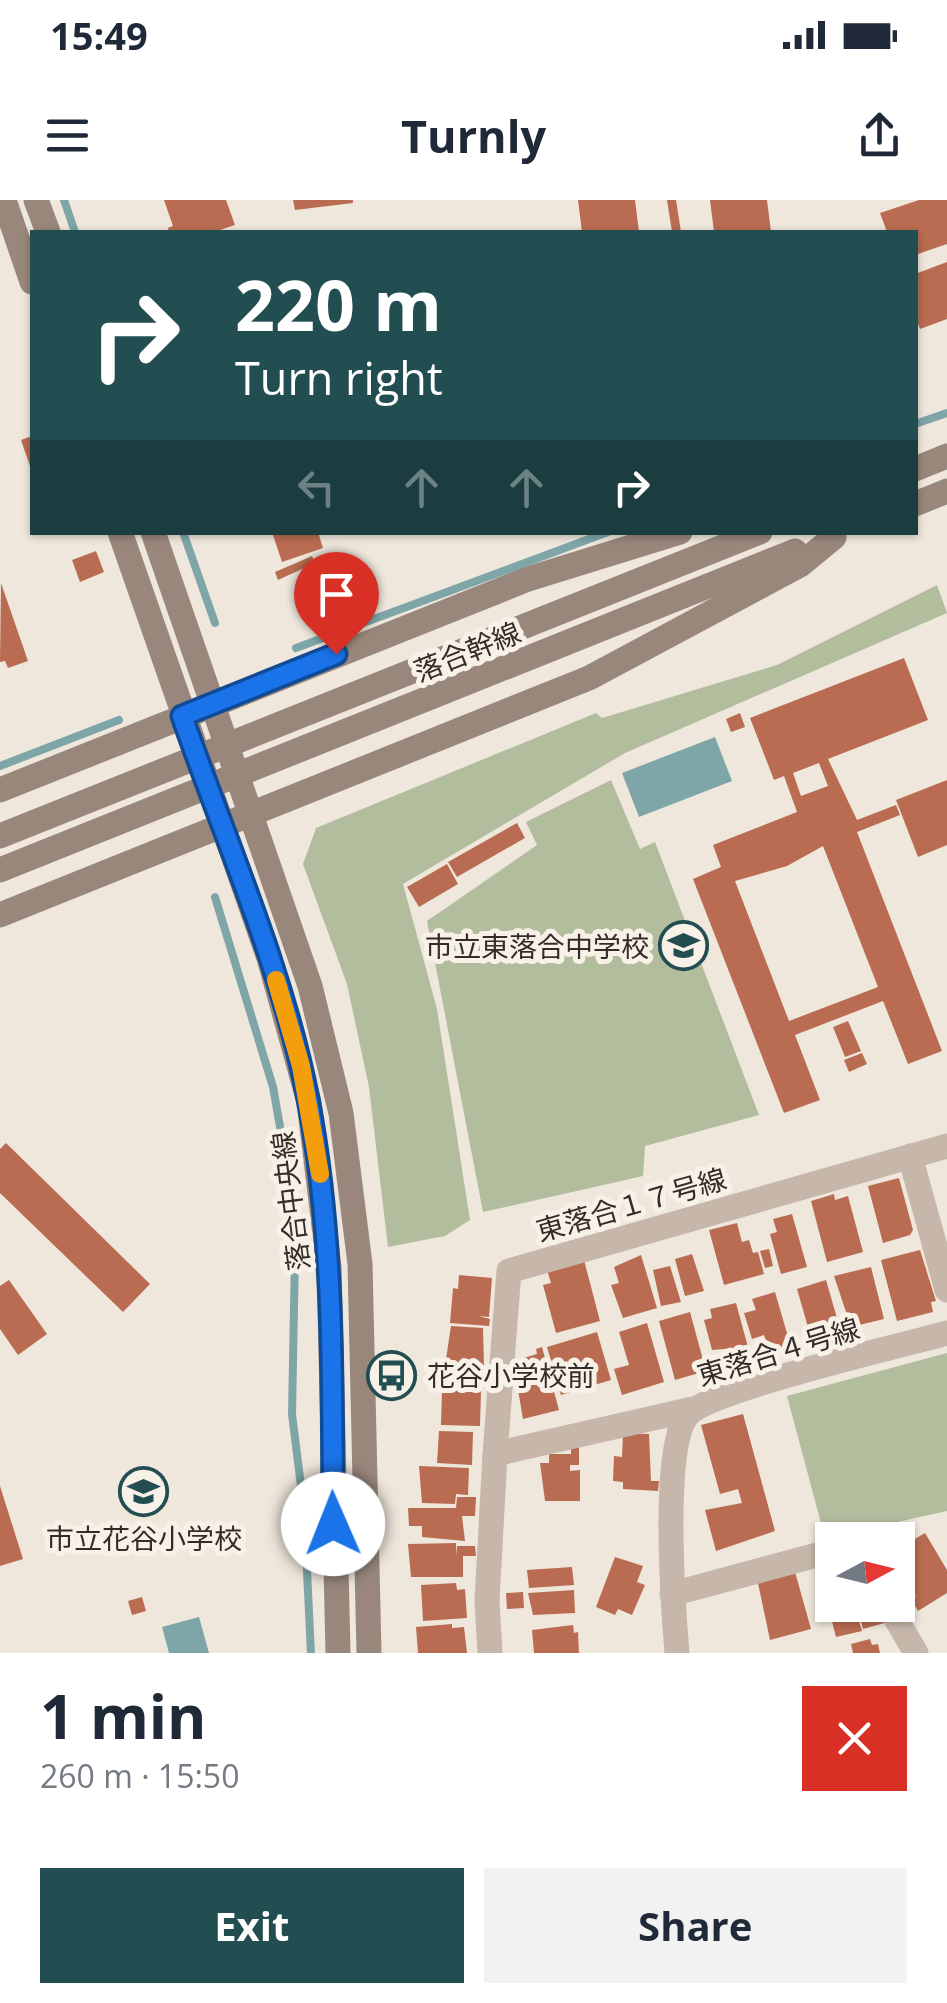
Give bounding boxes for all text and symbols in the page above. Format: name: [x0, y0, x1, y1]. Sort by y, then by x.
text: 15:49: [50, 9, 148, 61]
text: Turnly: [401, 105, 546, 166]
icon: menu: [40, 108, 95, 163]
icon: share: [852, 108, 907, 163]
text: 220 m: [235, 256, 442, 352]
icon: right: [70, 270, 200, 400]
text: Turn right: [235, 347, 443, 408]
icon: left: [289, 460, 344, 515]
icon: ahead: [394, 460, 449, 515]
icon: ahead: [499, 460, 554, 515]
icon: right: [604, 460, 659, 515]
pin: [294, 552, 379, 655]
icon: arrive: [309, 567, 364, 622]
street label: 落合幹線: [408, 612, 526, 690]
school or university icon: 市立東落合中学校: [658, 920, 710, 972]
place label: 市立東落合中学校: [425, 927, 649, 965]
street label: 落合中央線: [263, 1129, 317, 1273]
street label: 東落合１７号線: [532, 1159, 730, 1249]
street label: 東落合４号線: [692, 1308, 864, 1394]
bus stop icon: 花谷小学校前: [366, 1349, 418, 1401]
place label: 花谷小学校前: [427, 1356, 595, 1394]
school or university icon: 市立花谷小学校: [118, 1465, 170, 1517]
position arrow: [281, 1472, 385, 1576]
place label: 市立花谷小学校: [46, 1519, 242, 1557]
north arrow: [815, 1522, 915, 1622]
map controls: [815, 1522, 915, 1622]
text: 1 min: [40, 1675, 207, 1757]
button: close: [802, 1686, 907, 1791]
text: 260 m · 15:50: [40, 1754, 239, 1797]
button: Exit: [40, 1868, 464, 1983]
button: Share: [484, 1868, 907, 1983]

